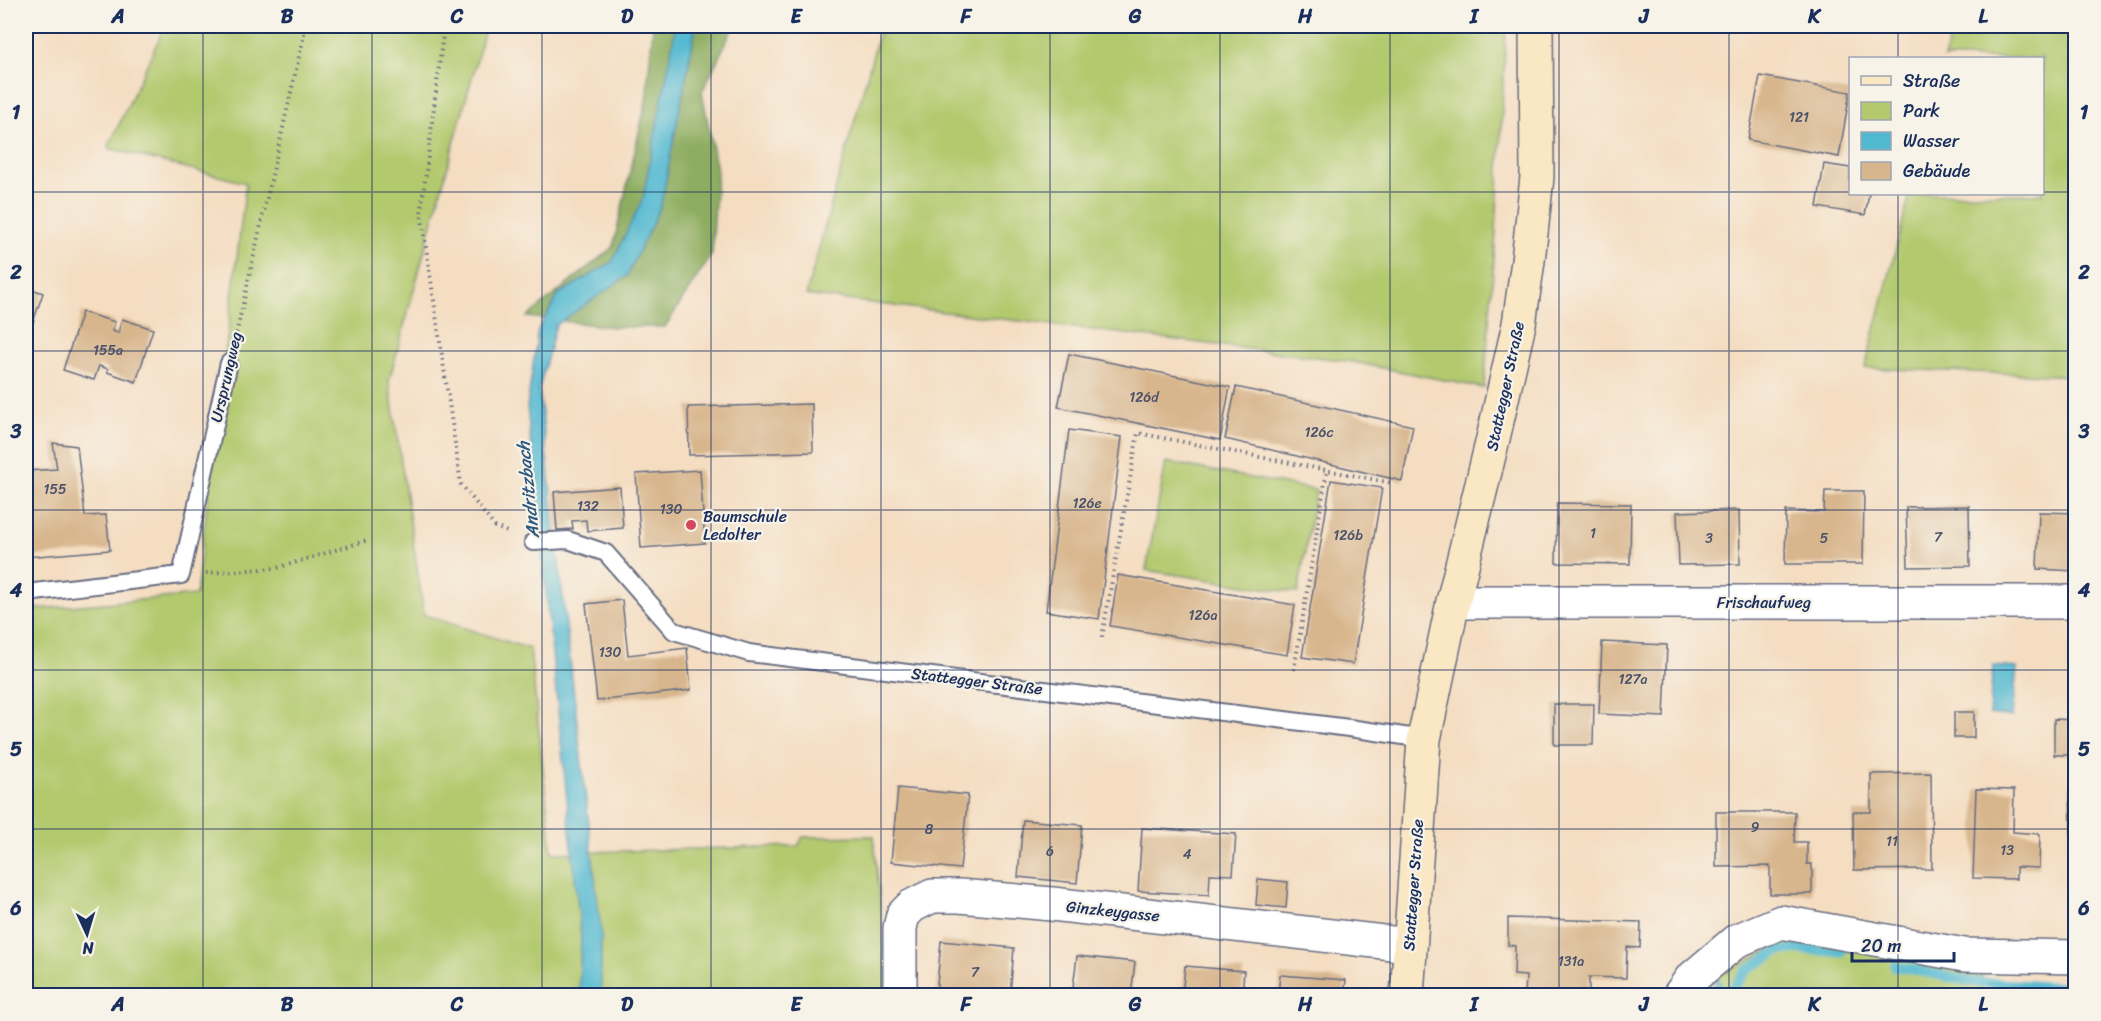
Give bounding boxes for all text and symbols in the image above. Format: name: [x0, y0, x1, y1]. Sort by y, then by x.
text: A: [110, 0, 125, 34]
text: B: [281, 0, 294, 34]
text: C: [450, 0, 464, 34]
text: D: [621, 0, 634, 34]
text: E: [790, 0, 803, 34]
text: F: [960, 0, 973, 34]
text: G: [1128, 0, 1142, 34]
text: H: [1297, 0, 1313, 34]
text: I: [1469, 0, 1480, 34]
text: J: [1638, 0, 1650, 34]
text: K: [1807, 0, 1822, 34]
text: L: [1978, 0, 1988, 34]
legend: [1849, 57, 2044, 195]
text: Straße: [1903, 65, 1960, 97]
text: 1: [12, 95, 21, 130]
text: Park: [1903, 95, 1940, 127]
text: 1: [2080, 95, 2089, 130]
house number: 121: [1789, 105, 1809, 130]
text: Wasser: [1903, 125, 1961, 157]
text: Gebäude: [1903, 155, 1971, 187]
text: 2: [9, 255, 22, 290]
text: 2: [2077, 255, 2090, 290]
street label: Stattegger Straße: [1477, 318, 1533, 454]
street label: Ursprungweg: [202, 329, 250, 425]
house number: 155a: [93, 338, 123, 363]
house number: 126d: [1129, 385, 1160, 410]
text: 3: [10, 414, 22, 449]
text: 3: [2078, 414, 2090, 449]
house number: 126c: [1304, 420, 1334, 445]
water label: Andritzbach: [507, 439, 549, 541]
house number: 155: [43, 477, 67, 502]
house number: 126e: [1072, 491, 1102, 516]
house number: 132: [577, 494, 599, 519]
house number: 130: [660, 497, 682, 522]
place label: Baumschule Ledolter: [703, 502, 787, 549]
marker: Baumschule Ledolter: [684, 518, 698, 532]
house number: 1: [1590, 521, 1596, 546]
house number: 126b: [1333, 523, 1363, 548]
house number: 7: [1934, 525, 1943, 550]
house number: 3: [1705, 526, 1713, 551]
house number: 5: [1820, 526, 1829, 551]
text: 4: [9, 573, 23, 608]
text: 4: [2077, 573, 2091, 608]
street label: Frischaufweg: [1717, 588, 1811, 617]
house number: 126a: [1188, 603, 1218, 628]
house number: 130: [599, 640, 621, 665]
street label: Stattegger Straße: [910, 659, 1044, 703]
house number: 127a: [1618, 667, 1648, 692]
text: 5: [10, 732, 22, 767]
text: 5: [2078, 732, 2090, 767]
house number: 9: [1751, 815, 1760, 840]
house number: 8: [925, 817, 934, 842]
street label: Stattegger Straße: [1394, 818, 1432, 952]
house number: 11: [1886, 829, 1898, 854]
house number: 13: [2000, 838, 2014, 863]
house number: 6: [1046, 839, 1054, 864]
house number: 4: [1183, 842, 1192, 867]
text: 6: [9, 891, 22, 926]
text: 6: [2077, 891, 2090, 926]
street label: Ginzkeygasse: [1065, 892, 1161, 930]
north arrow: [57, 904, 117, 964]
scale bar: [1852, 925, 1954, 963]
text: 20 m: [1861, 930, 1901, 962]
text: N: [81, 934, 96, 963]
house number: 131a: [1558, 949, 1584, 974]
house number: 7: [971, 960, 980, 985]
text: A: [110, 987, 125, 1021]
text: B: [281, 987, 294, 1021]
text: C: [450, 987, 464, 1021]
text: D: [621, 987, 634, 1021]
text: E: [790, 987, 803, 1021]
text: F: [960, 987, 973, 1021]
text: G: [1128, 987, 1142, 1021]
text: H: [1297, 987, 1313, 1021]
text: I: [1469, 987, 1480, 1021]
text: J: [1638, 987, 1650, 1021]
text: K: [1807, 987, 1822, 1021]
text: L: [1978, 987, 1988, 1021]

